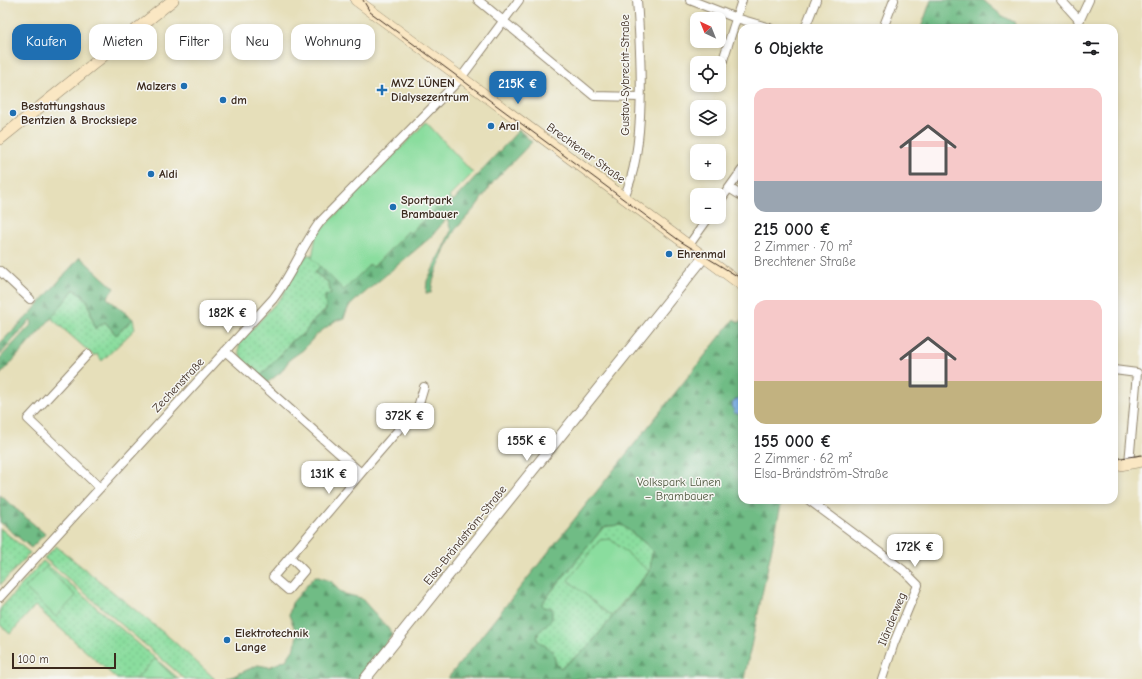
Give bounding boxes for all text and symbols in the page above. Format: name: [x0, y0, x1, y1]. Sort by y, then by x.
north arrow: [690, 12, 726, 48]
map controls: [690, 12, 726, 224]
street label: Gustav-Sybrecht-Straße: [618, 14, 632, 136]
chip: Kaufen: [12, 24, 81, 60]
chip: Mieten: [89, 24, 157, 60]
chip: Filter: [165, 24, 223, 60]
chip: Neu: [231, 24, 283, 60]
chip: Wohnung: [291, 24, 375, 60]
icon: filters: [1080, 37, 1102, 59]
text: 6 Objekte: [754, 39, 823, 58]
button: locate: [690, 56, 726, 92]
pin: 215K €: [485, 71, 551, 105]
place label: MVZ LÜNEN Dialysezentrum: [391, 76, 469, 104]
text: 215K €: [498, 76, 538, 91]
place label: Malzers: [137, 79, 176, 93]
marker: Malzers: [179, 81, 189, 91]
marker: MVZ LÜNEN Dialysezentrum: [376, 84, 388, 96]
place label: dm: [231, 93, 247, 107]
marker: dm: [218, 95, 228, 105]
place label: Bestattungshaus Bentzien & Brocksiepe: [21, 99, 137, 127]
button: layers: [690, 100, 726, 136]
marker: Bestattungshaus Bentzien & Brocksiepe: [8, 108, 18, 118]
icon: home: [892, 114, 964, 186]
place label: Aral: [499, 119, 519, 133]
street label: Brechtener Straße: [544, 120, 628, 186]
marker: Aral: [486, 121, 496, 131]
button: +: [690, 144, 726, 180]
place label: Aldi: [159, 167, 178, 181]
marker: Aldi: [146, 169, 156, 179]
button: −: [690, 188, 726, 224]
place label: Sportpark Brambauer: [401, 193, 458, 221]
marker: Sportpark Brambauer: [388, 202, 398, 212]
text: 215 000 €: [754, 220, 831, 239]
text: 2 Zimmer · 70 m²: [754, 239, 852, 254]
place label: Ehrenmal: [677, 247, 726, 261]
marker: Ehrenmal: [664, 249, 674, 259]
text: Brechtener Straße: [754, 254, 856, 269]
pin: 182K €: [195, 300, 261, 334]
text: 182K €: [208, 305, 248, 320]
icon: home: [892, 326, 964, 398]
street label: Zechenstraße: [149, 355, 207, 415]
pin: 372K €: [372, 403, 438, 437]
text: 372K €: [385, 408, 425, 423]
pin: 155K €: [494, 428, 560, 462]
text: 155 000 €: [754, 432, 832, 451]
text: 155K €: [507, 433, 547, 448]
text: 2 Zimmer · 62 m²: [754, 451, 852, 466]
pin: 131K €: [296, 461, 362, 495]
text: 131K €: [310, 466, 348, 481]
text: Elsa-Brändström-Straße: [754, 466, 888, 481]
park label: Volkspark Lünen – Brambauer: [637, 475, 721, 503]
street label: Elsa-Brändström-Straße: [421, 482, 509, 588]
pin: 172K €: [882, 534, 948, 568]
text: 172K €: [896, 539, 934, 554]
street label: Iländerweg: [875, 590, 909, 648]
place label: Elektrotechnik Lange: [235, 626, 308, 654]
marker: Elektrotechnik Lange: [222, 635, 232, 645]
scale bar: [12, 651, 116, 670]
text: 100 m: [18, 653, 49, 666]

